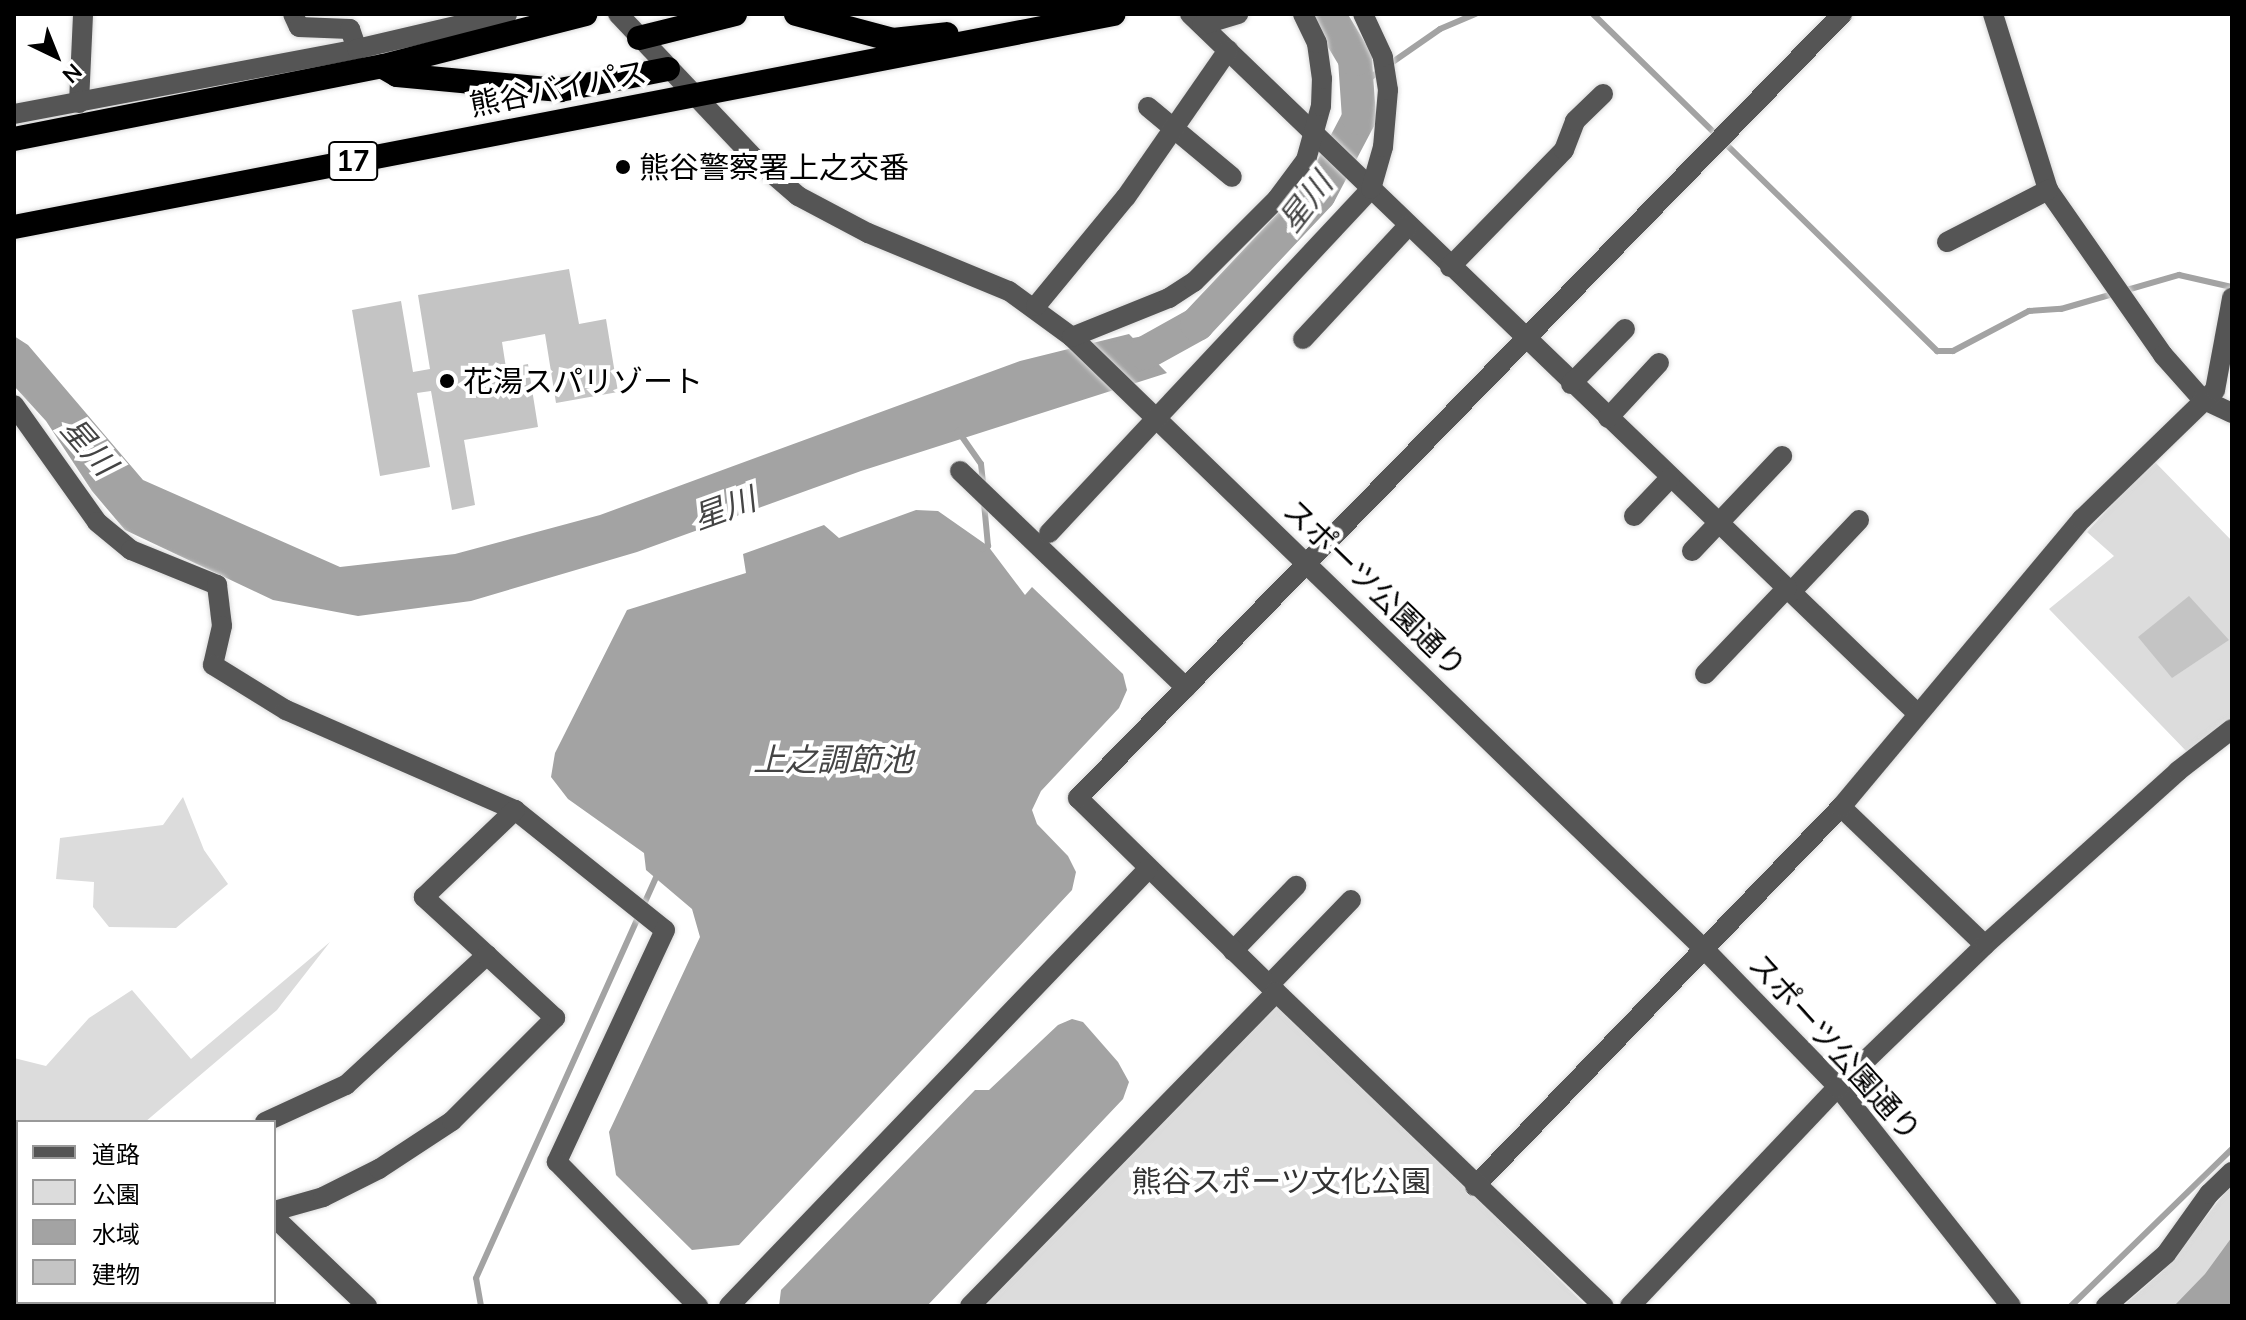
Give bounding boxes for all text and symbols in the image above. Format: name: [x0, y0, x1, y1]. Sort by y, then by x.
north arrow: [16, 16, 96, 96]
street label: 熊谷バイパス: [466, 53, 650, 123]
text: N: [57, 58, 88, 89]
road number: 17: [327, 137, 379, 185]
place label: 熊谷警察署上之交番: [639, 149, 909, 185]
marker: 熊谷警察署上之交番: [614, 158, 632, 176]
water label: 星川: [1270, 165, 1340, 239]
place label: 花湯スパリゾート: [463, 363, 703, 399]
marker: 花湯スパリゾート: [438, 372, 456, 390]
water label: 星川: [54, 409, 124, 483]
water label: 星川: [687, 479, 761, 537]
street label: スポーツ公園通り: [1276, 492, 1474, 684]
water label: 上之調節池: [753, 740, 913, 778]
street label: スポーツ公園通り: [1741, 946, 1929, 1148]
legend: [16, 1120, 276, 1304]
text: 道路: [92, 1139, 140, 1169]
park label: 熊谷スポーツ文化公園: [1131, 1163, 1431, 1199]
text: 公園: [92, 1179, 140, 1209]
text: 水域: [92, 1219, 140, 1249]
text: 建物: [92, 1259, 140, 1289]

